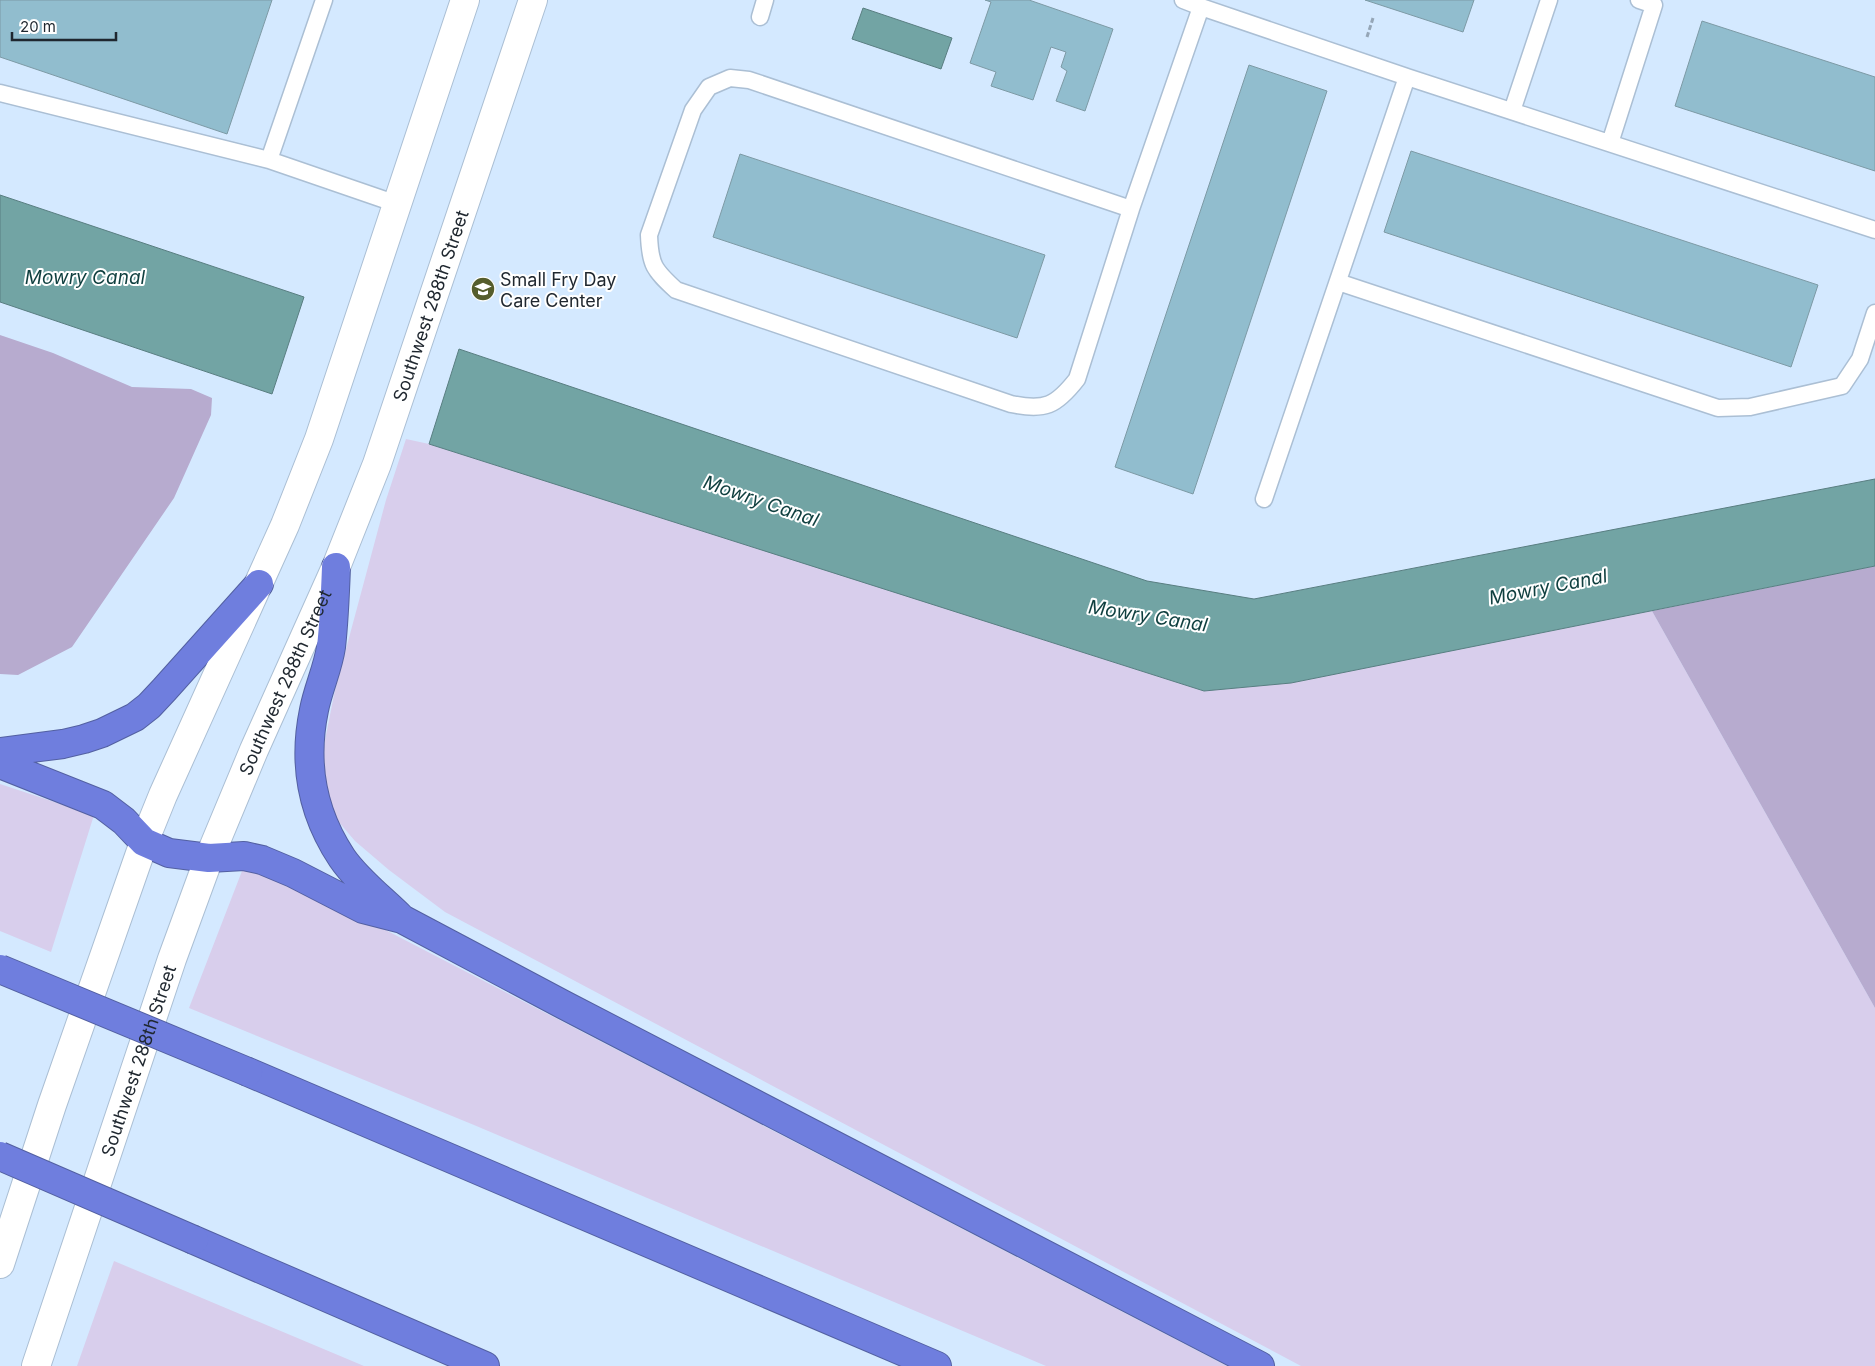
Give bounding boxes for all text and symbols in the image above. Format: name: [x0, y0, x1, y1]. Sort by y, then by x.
scale bar: [12, 10, 116, 42]
text: 20 m: [20, 17, 56, 36]
street label: Southwest 288th Street: [388, 207, 472, 404]
water label: Mowry Canal: [25, 266, 146, 289]
place label: Small Fry Day Care Center: [500, 269, 617, 311]
school or university icon: Small Fry Day Care Center: [470, 276, 496, 302]
water label: Mowry Canal: [700, 471, 822, 532]
water label: Mowry Canal: [1487, 564, 1610, 610]
street label: Southwest 288th Street: [234, 586, 335, 778]
water label: Mowry Canal: [1087, 595, 1210, 637]
street label: Southwest 288th Street: [96, 962, 180, 1159]

